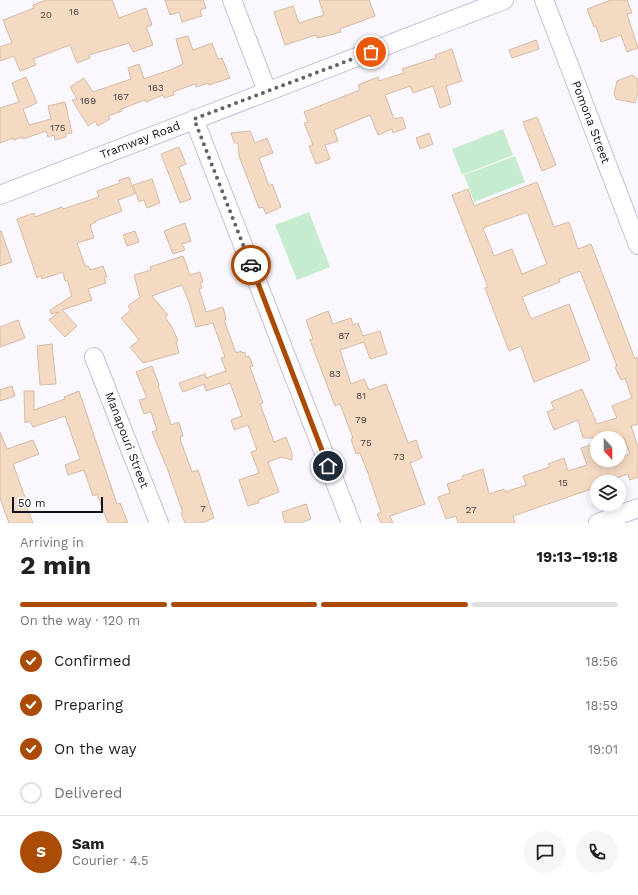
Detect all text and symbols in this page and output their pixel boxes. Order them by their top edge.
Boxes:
house number: 16 [69,6,79,17]
house number: 20 [40,9,52,20]
pin [354,35,388,69]
icon: bag [360,41,382,63]
street label: Pomona Street [569,79,613,165]
house number: 163 [148,82,164,93]
house number: 167 [113,91,129,102]
house number: 169 [80,95,96,106]
street label: Tramway Road [98,118,182,162]
house number: 175 [50,122,66,133]
courier [231,245,271,285]
icon: car [240,254,262,276]
house number: 87 [338,330,350,341]
house number: 83 [329,368,341,379]
street label: Manapouri Street [102,390,152,490]
house number: 81 [356,390,366,401]
house number: 79 [355,414,367,425]
north arrow [590,431,626,467]
map controls [590,431,626,511]
house number: 75 [360,437,372,448]
pin [311,449,345,483]
house number: 73 [393,451,405,462]
icon: home [317,455,339,477]
button: layers [590,475,626,511]
house number: 15 [558,477,568,488]
scale bar [12,495,103,514]
text: 50 m [18,497,45,510]
house number: 7 [200,503,206,514]
house number: 27 [465,504,477,515]
text: Arriving in [20,535,84,550]
text: 19:13–19:18 [537,548,618,566]
text: 2 min [20,550,91,580]
text: On the way · 120 m [20,613,140,628]
icon: check [20,650,42,672]
text: Confirmed [54,652,131,670]
text: 18:56 [586,654,618,669]
icon: check [20,694,42,716]
text: Preparing [54,696,123,714]
text: 18:59 [585,698,618,713]
icon: check [20,738,42,760]
text: On the way [54,740,136,758]
text: 19:01 [588,742,618,757]
text: Delivered [54,784,122,802]
button: chat [524,831,566,873]
button: phone [576,831,618,873]
text: Sam [72,835,104,853]
text: S [36,843,46,861]
text: Courier · 4.5 [72,853,149,868]

